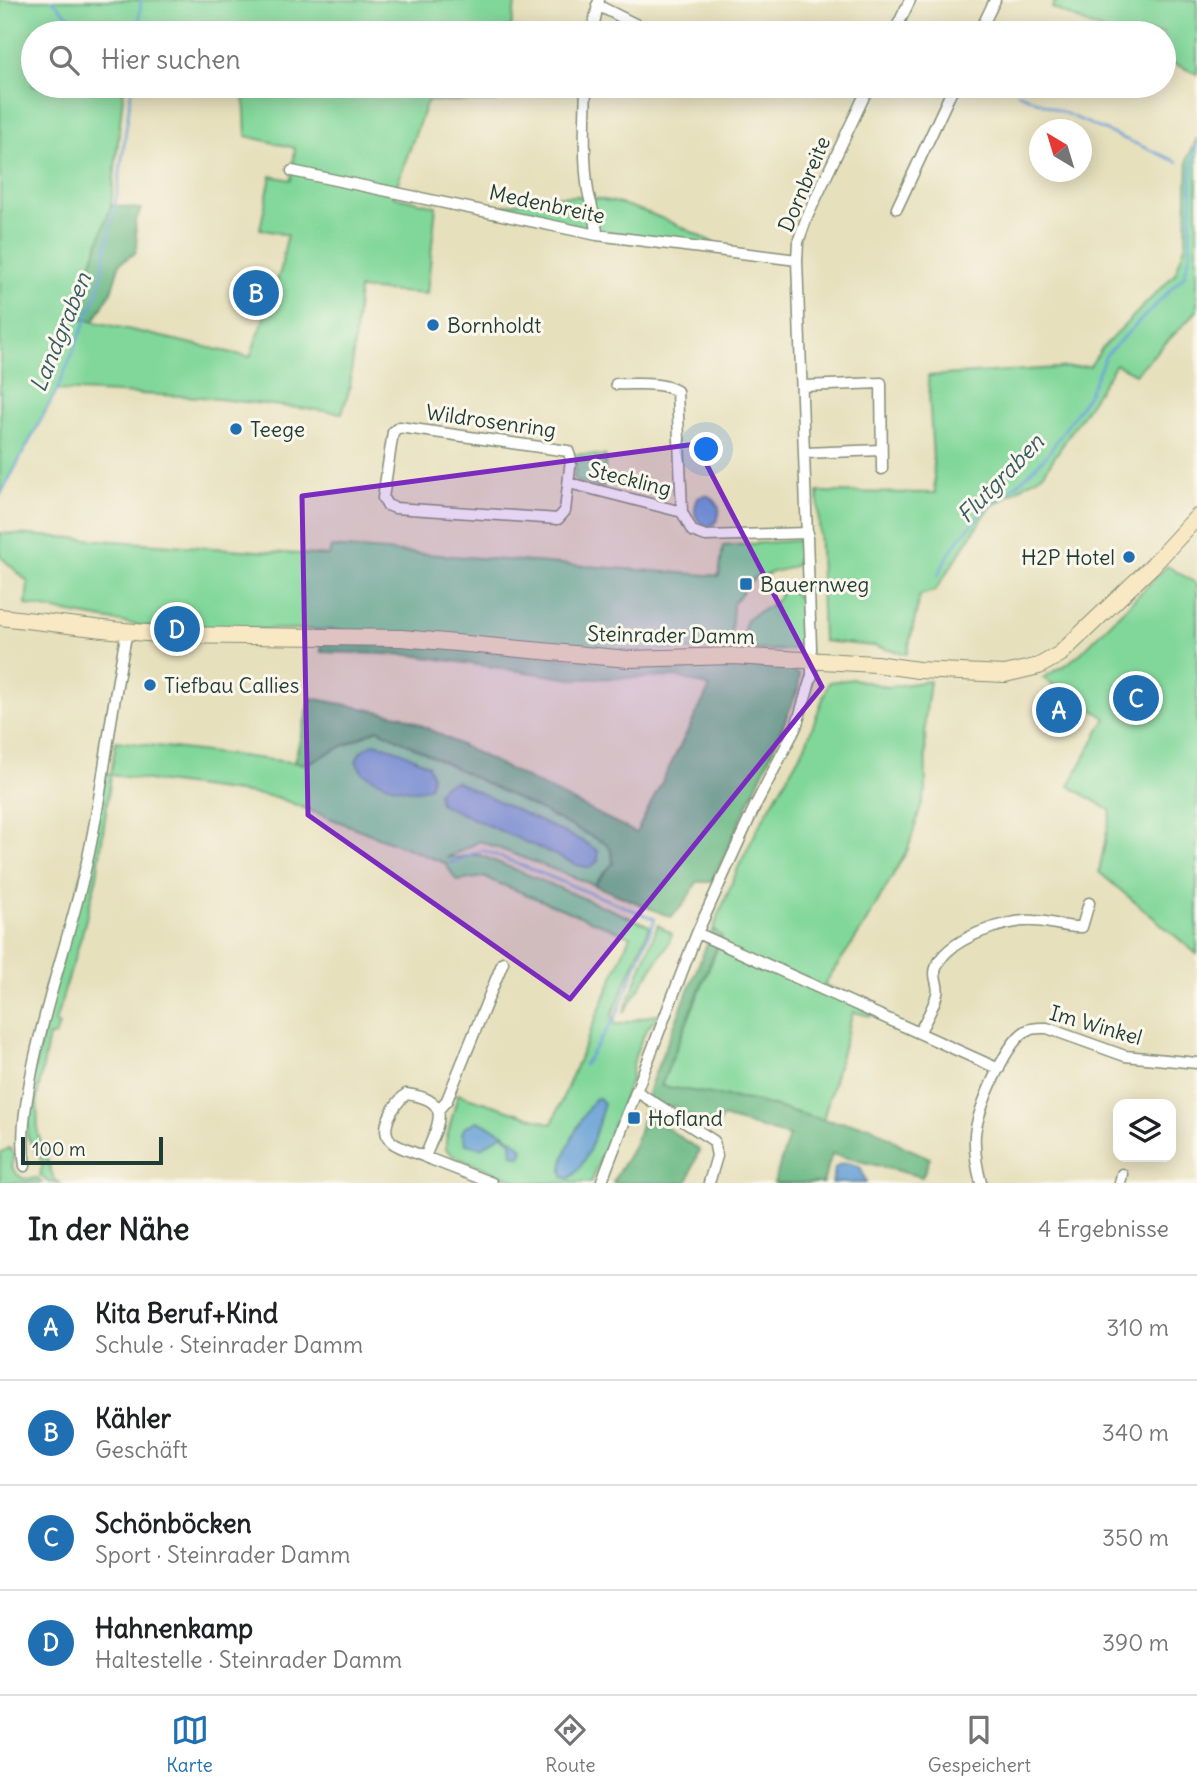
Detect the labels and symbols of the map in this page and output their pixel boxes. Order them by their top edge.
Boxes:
north arrow [1029,119,1092,182]
street label: Dornbreite [772,132,836,236]
street label: Medenbreite [487,179,607,229]
pin: B [233,267,279,319]
water label: Landgraben [23,268,97,396]
place label: Bornholdt [447,312,541,339]
marker: Bornholdt [425,317,441,333]
street label: Wildrosenring [424,399,558,443]
place label: Teege [250,416,305,443]
marker: Teege [228,421,244,437]
water label: Flutgraben [950,427,1050,529]
your location [689,432,723,466]
street label: Steckling [586,456,674,502]
place label: H2P Hotel [1021,544,1115,571]
marker: H2P Hotel [1121,549,1137,565]
place label: Bauernweg [760,571,869,598]
marker: Bauernweg [738,576,754,592]
pin: D [154,603,200,655]
street label: Steinrader Damm [587,620,755,650]
place label: Tiefbau Callies [164,672,299,699]
pin: C [1113,672,1159,724]
marker: Tiefbau Callies [142,677,158,693]
pin: A [1036,684,1082,736]
street label: Im Winkel [1047,999,1145,1051]
place label: Hofland [648,1105,723,1132]
marker: Hofland [626,1110,642,1126]
scale bar [21,1134,163,1166]

